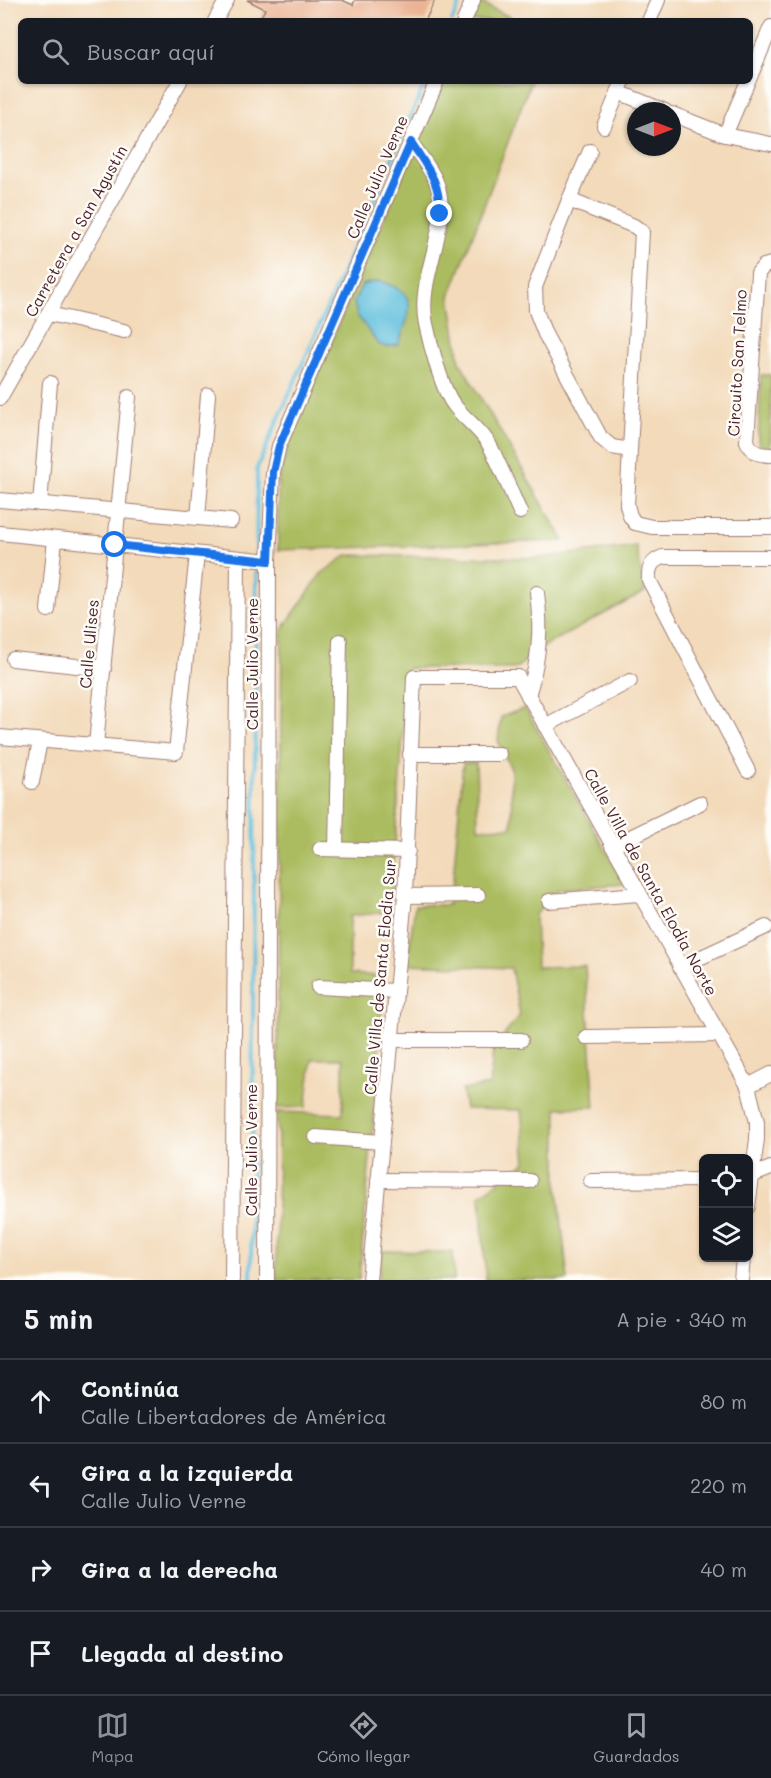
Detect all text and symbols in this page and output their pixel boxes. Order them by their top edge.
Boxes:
search box [18,18,753,84]
icon: search [39,35,72,68]
text: Buscar aquí [87,37,215,66]
north arrow [627,102,681,156]
street label: Calle Julio Verne [341,112,412,242]
street label: Carretera a San Agustín [20,141,132,320]
route end [426,200,452,226]
street label: Circuito San Telmo [722,289,751,437]
route start [101,531,127,557]
street label: Calle Ulises [74,598,103,689]
street label: Calle Julio Verne [241,598,262,730]
street label: Calle Villa de Santa Elodia Norte [580,764,723,999]
street label: Calle Villa de Santa Elodia Sur [359,858,400,1096]
street label: Calle Julio Verne [240,1084,261,1216]
map controls [699,1154,753,1262]
button: locate [699,1154,753,1208]
button: layers [699,1208,753,1262]
text: 5 min [24,1302,93,1336]
text: A pie · 340 m [616,1306,747,1332]
text: Continúa [81,1374,179,1403]
icon: ahead [24,1385,57,1418]
text: 80 m [700,1388,747,1414]
text: Calle Libertadores de América [81,1403,387,1429]
text: Gira a la izquierda [81,1458,293,1487]
icon: left [24,1469,57,1502]
text: 220 m [690,1472,747,1498]
text: Calle Julio Verne [81,1487,247,1513]
icon: right [24,1553,57,1586]
text: Gira a la derecha [81,1555,278,1584]
text: 40 m [701,1556,747,1582]
icon: arrive [24,1637,57,1670]
text: Llegada al destino [81,1639,283,1668]
tab: Mapa [91,1709,134,1766]
tab: Cómo llegar [317,1709,410,1766]
tab: Guardados [593,1709,680,1766]

